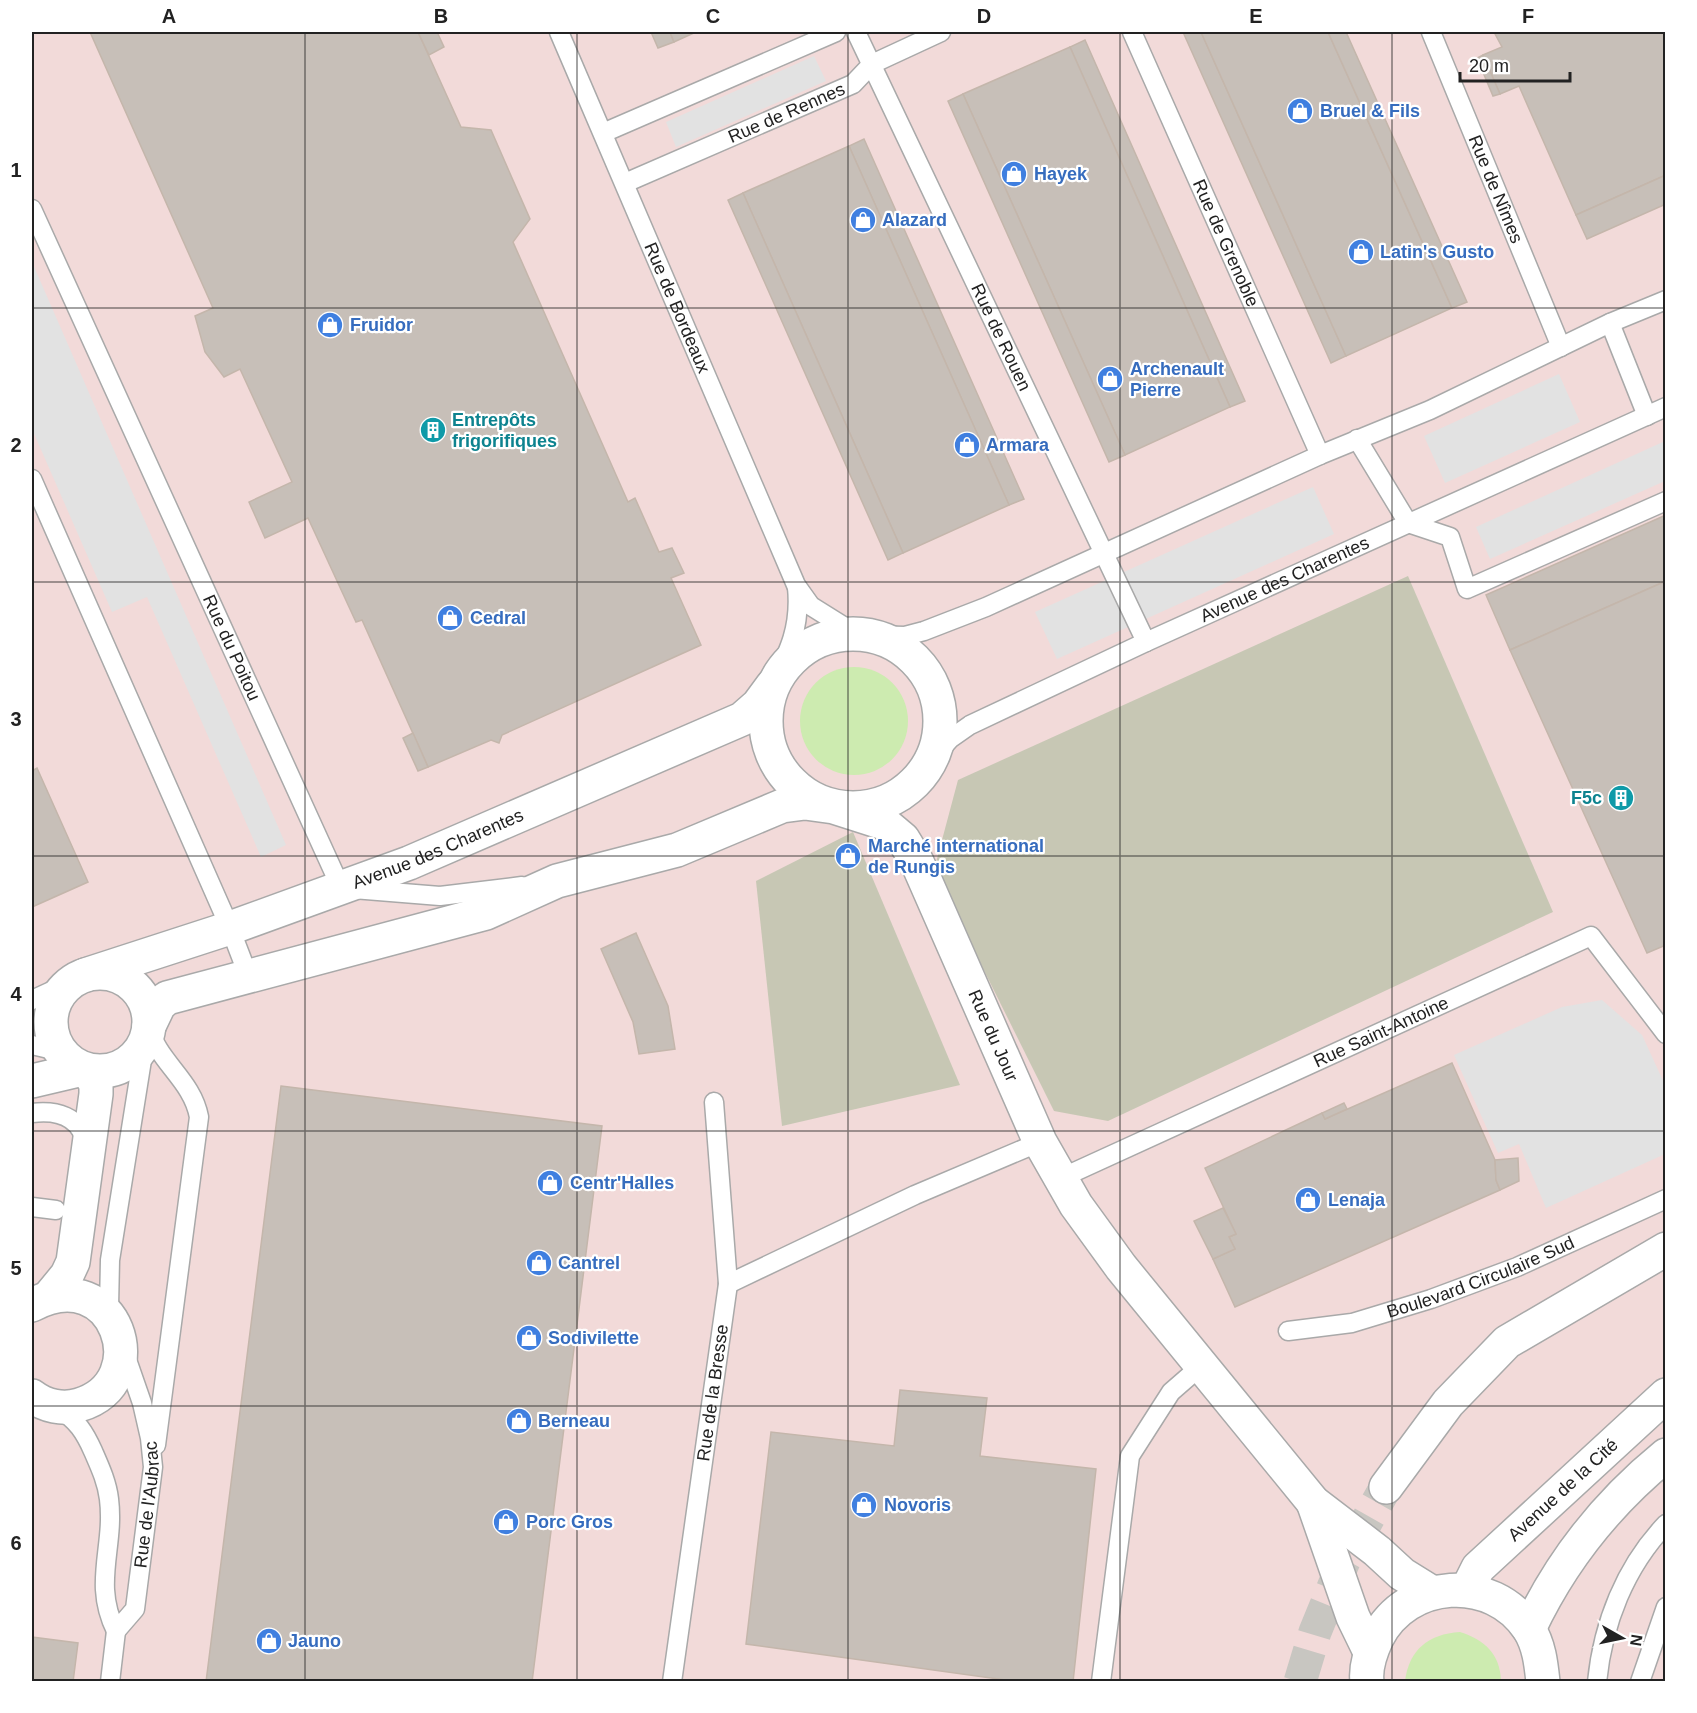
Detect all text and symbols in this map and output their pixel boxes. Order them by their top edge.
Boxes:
text: A [162,5,176,27]
text: B [434,5,448,27]
text: C [706,5,720,27]
text: D [977,5,991,27]
text: E [1249,5,1263,27]
text: F [1522,5,1534,27]
scale bar [1460,45,1570,83]
text: 20 m [1469,56,1509,76]
street label: Rue de Rennes [725,79,848,147]
shop icon: Bruel & Fils [1285,96,1315,126]
place label: Bruel & Fils [1320,101,1420,121]
street label: Rue de Nîmes [1465,132,1527,246]
text: 1 [10,159,22,181]
shop icon: Hayek [999,159,1029,189]
place label: Hayek [1034,164,1088,184]
street label: Rue de Grenoble [1189,176,1263,310]
shop icon: Alazard [848,205,878,235]
place label: Alazard [882,210,947,230]
shop icon: Latin's Gusto [1346,237,1376,267]
street label: Rue de Bordeaux [640,239,714,376]
place label: Latin's Gusto [1380,242,1494,262]
street label: Rue de Rouen [967,281,1035,394]
shop icon: Fruidor [315,310,345,340]
place label: Fruidor [350,315,413,335]
place label: Archenault Pierre [1130,359,1224,400]
shop icon: Archenault Pierre [1095,364,1125,394]
place label: Entrepôts frigorifiques [452,410,557,451]
building icon: Entrepôts frigorifiques [418,415,448,445]
shop icon: Armara [952,430,982,460]
text: 2 [10,434,22,456]
place label: Armara [986,435,1050,455]
street label: Avenue des Charentes [1197,533,1372,626]
street label: Rue du Poitou [199,592,264,704]
shop icon: Cedral [435,603,465,633]
place label: Cedral [470,608,526,628]
text: 3 [10,708,22,730]
building icon: F5c [1606,783,1636,813]
place label: F5c [1571,788,1602,808]
street label: Avenue des Charentes [350,805,526,893]
place label: Marché international de Rungis [868,836,1044,877]
shop icon: Marché international de Rungis [833,841,863,871]
text: 4 [10,983,22,1005]
street label: Rue du Jour [964,987,1022,1085]
street label: Rue Saint-Antoine [1310,992,1452,1071]
shop icon: Centr'Halles [535,1168,565,1198]
place label: Centr'Halles [570,1173,674,1193]
shop icon: Lenaja [1293,1185,1323,1215]
place label: Lenaja [1328,1190,1386,1210]
street label: Boulevard Circulaire Sud [1384,1232,1577,1322]
shop icon: Cantrel [524,1248,554,1278]
place label: Cantrel [558,1253,620,1273]
text: 5 [10,1257,22,1279]
shop icon: Sodivilette [514,1323,544,1353]
street label: Rue de la Bresse [693,1323,732,1463]
place label: Sodivilette [548,1328,639,1348]
shop icon: Berneau [504,1406,534,1436]
place label: Berneau [538,1411,610,1431]
street label: Avenue de la Cité [1504,1434,1622,1545]
street label: Rue de l'Aubrac [130,1440,163,1569]
shop icon: Novoris [849,1490,879,1520]
place label: Novoris [884,1495,951,1515]
shop icon: Porc Gros [491,1507,521,1537]
place label: Porc Gros [526,1512,613,1532]
text: 6 [10,1532,22,1554]
north arrow [1592,1608,1652,1668]
shop icon: Jauno [254,1626,284,1656]
place label: Jauno [288,1631,341,1651]
text: N [1627,1633,1646,1647]

